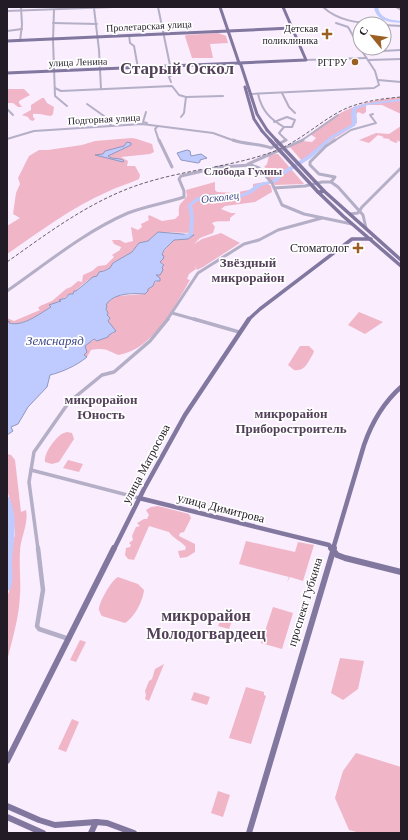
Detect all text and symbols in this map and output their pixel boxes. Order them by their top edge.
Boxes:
north arrow [352,16,392,56]
street label: Пролетарская улица [106,18,193,34]
place label: Детская поликлиника [262,23,319,46]
text: С [356,25,370,38]
marker: Детская поликлиника [321,28,333,40]
street label: улица Ленина [48,55,108,69]
place label: РГГРУ [317,57,348,68]
marker: РГГРУ [350,57,360,67]
district label: Старый Оскол [120,59,234,78]
street label: Подгорная улица [68,112,141,126]
district label: Слобода Гумны [204,165,283,177]
water label: Осколец [200,189,240,205]
place label: Стоматолог [290,241,349,255]
marker: Стоматолог [352,242,364,254]
district label: Звёздный микрорайон [212,255,285,285]
water label: Земснаряд [26,333,84,348]
district label: микрорайон Юность [65,392,138,422]
district label: микрорайон Приборостроитель [235,406,347,436]
street label: улица Матросова [119,421,173,506]
street label: улица Димитрова [176,490,267,526]
street label: проспект Губкина [285,555,325,648]
district label: микрорайон Молодогвардеец [146,607,266,643]

